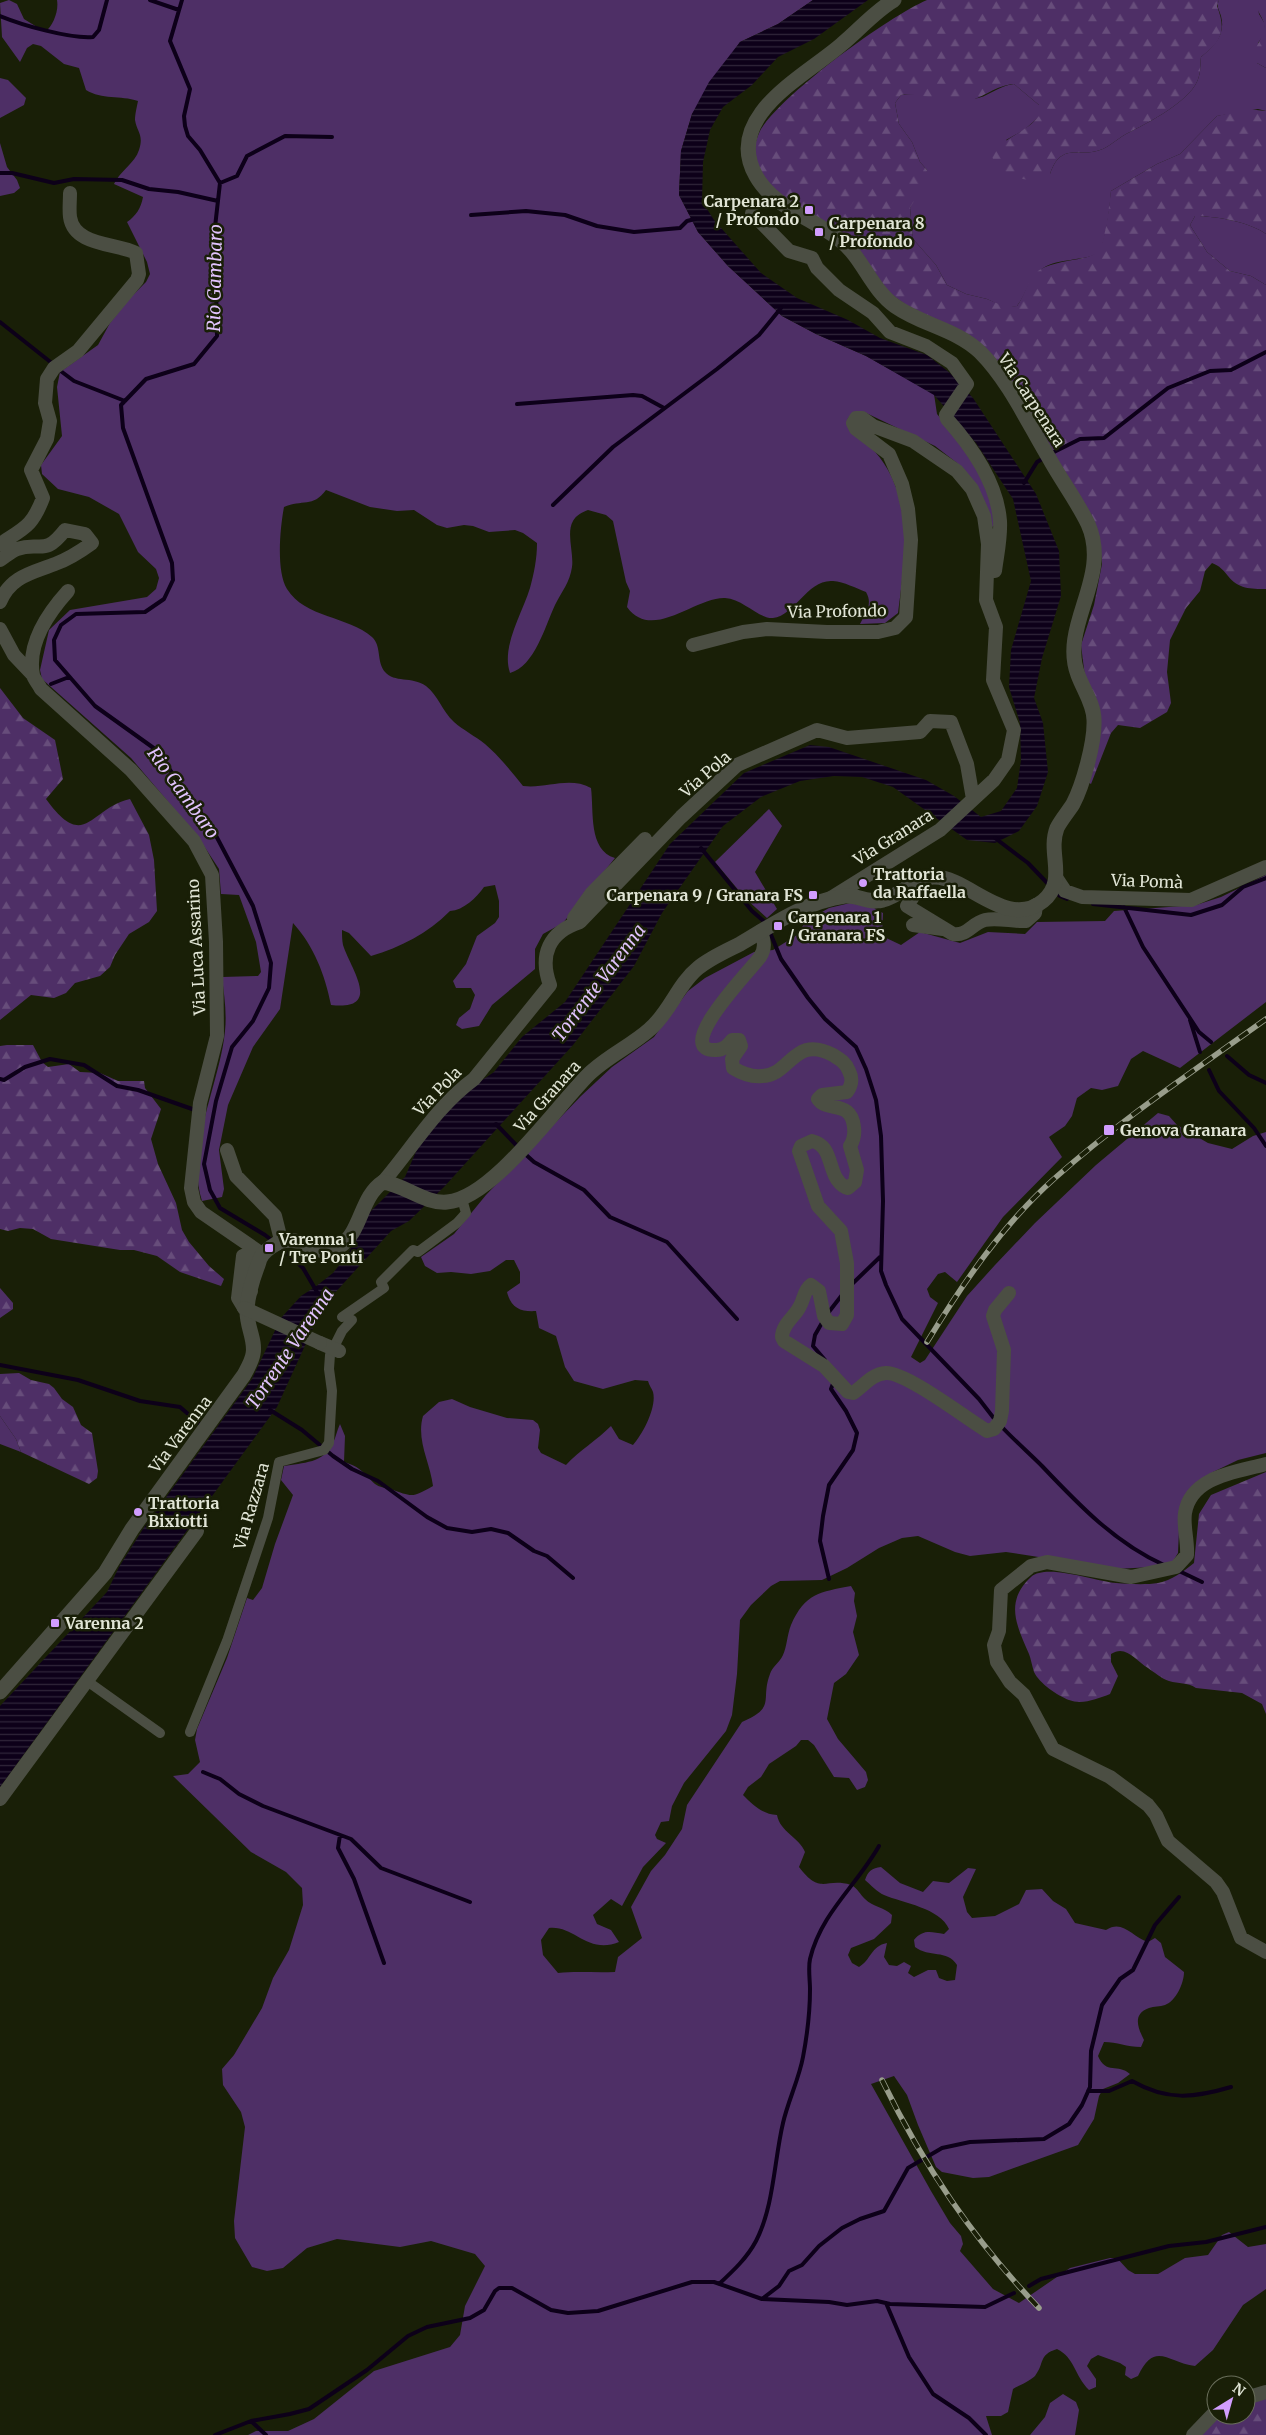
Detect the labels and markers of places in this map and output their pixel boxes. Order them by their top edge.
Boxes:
place label: Carpenara 2 / Profondo [704,191,799,229]
marker: Carpenara 2 / Profondo [803,204,815,216]
place label: Carpenara 8 / Profondo [829,213,925,251]
marker: Carpenara 8 / Profondo [813,226,825,238]
place label: Trattoria da Raffaella [873,864,966,902]
marker: Trattoria da Raffaella [857,877,869,889]
place label: Carpenara 9 / Granara FS [606,885,803,905]
marker: Carpenara 9 / Granara FS [807,889,819,901]
place label: Carpenara 1 / Granara FS [788,907,885,945]
marker: Carpenara 1 / Granara FS [772,920,784,932]
place label: Genova Granara [1120,1120,1247,1140]
marker: Genova Granara [1102,1123,1116,1137]
place label: Varenna 1 / Tre Ponti [278,1229,363,1267]
marker: Varenna 1 / Tre Ponti [263,1242,275,1254]
place label: Trattoria Bixiotti [148,1493,219,1531]
marker: Trattoria Bixiotti [132,1506,144,1518]
place label: Varenna 2 [64,1613,144,1633]
marker: Varenna 2 [49,1617,61,1629]

